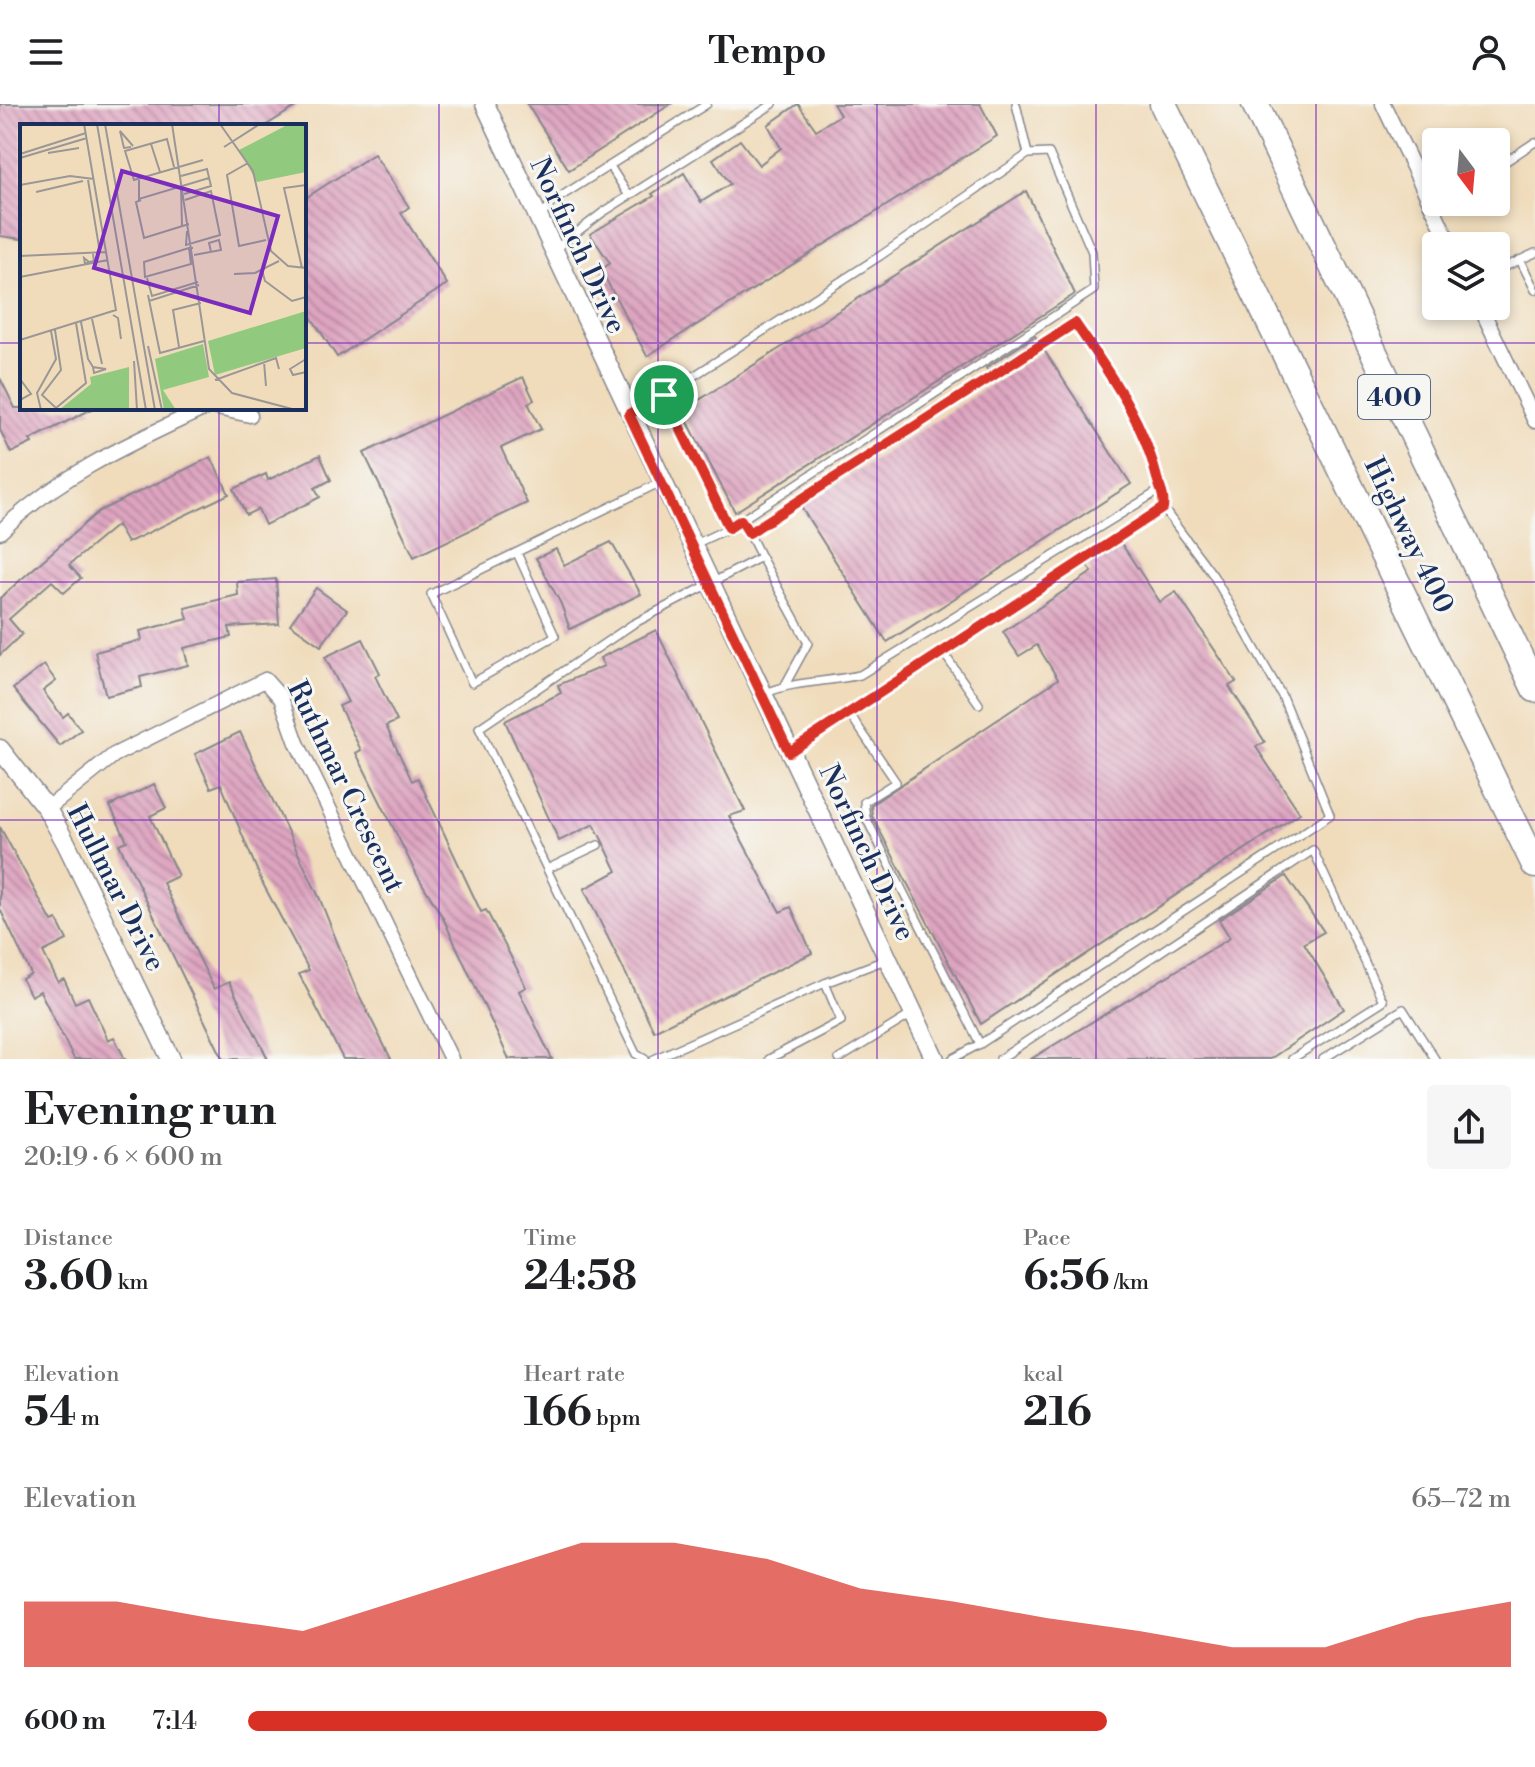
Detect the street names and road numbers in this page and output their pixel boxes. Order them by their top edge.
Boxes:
street label: Norfinch Drive [522,152,634,339]
road number: 400 [1358,375,1430,419]
street label: Highway 400 [1356,452,1461,619]
street label: Ruthmar Crescent [279,675,412,898]
street label: Norfinch Drive [811,759,923,946]
street label: Hullmar Drive [59,798,173,977]

